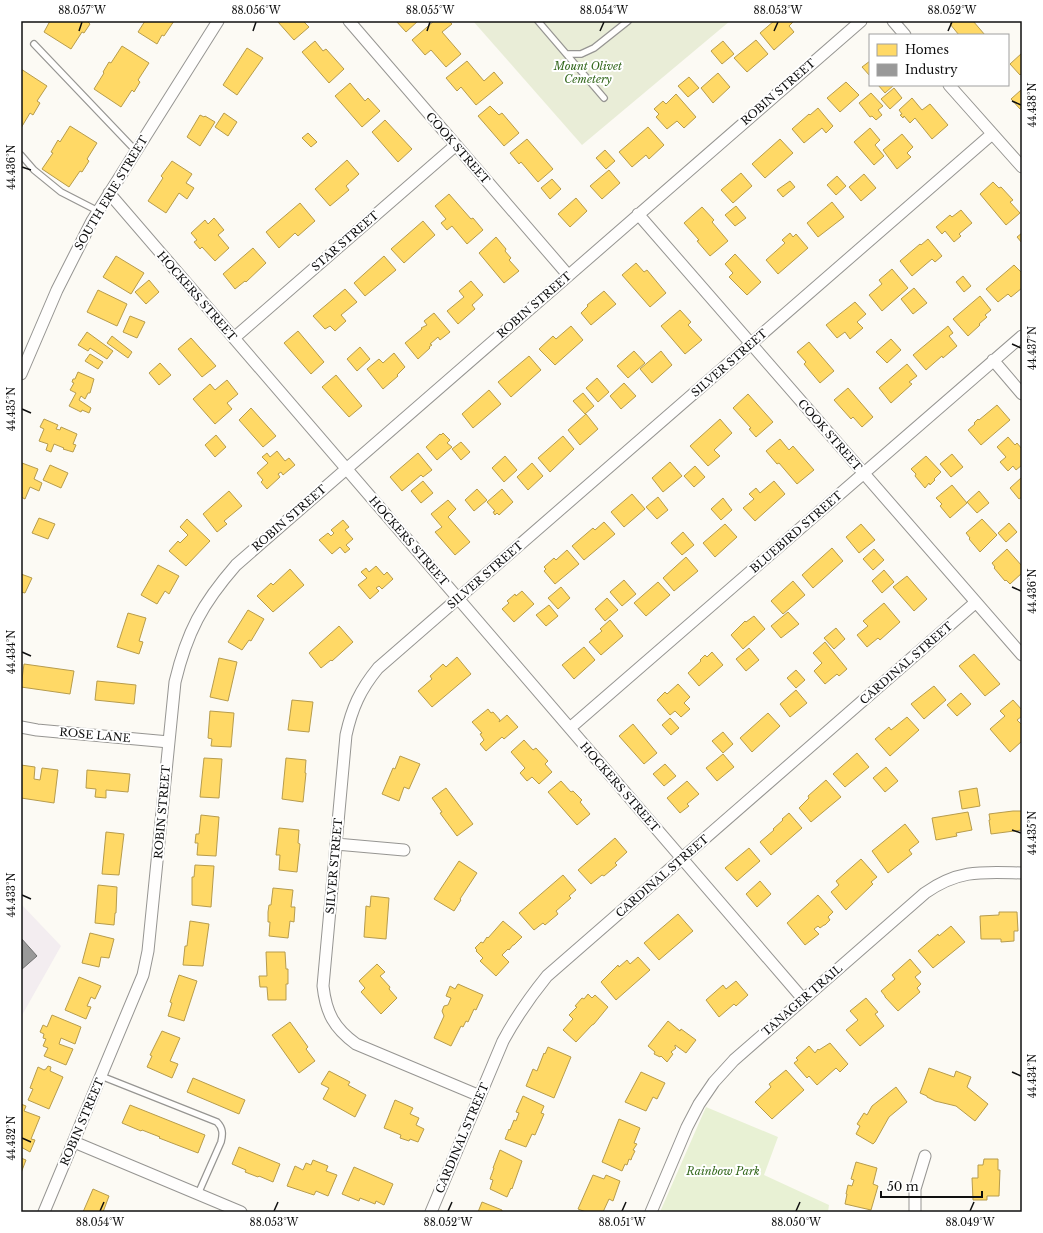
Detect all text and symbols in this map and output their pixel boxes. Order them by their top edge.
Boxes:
text: 88.057°W [58,4,106,17]
text: 88.056°W [231,4,281,17]
text: 88.055°W [406,4,454,17]
text: 88.054°W [580,4,628,17]
text: 88.053°W [754,4,803,17]
text: 88.052°W [928,4,977,17]
legend [869,34,1009,86]
text: Homes [905,42,949,57]
street label: ROBIN STREET [738,56,818,128]
park label: Mount Olivet Cemetery [553,59,622,86]
text: Industry [905,62,958,77]
text: 44.438°N [1026,83,1039,127]
street label: COOK STREET [423,109,493,187]
street label: SOUTH ERIE STREET [71,133,151,253]
text: 44.436°N [5,144,18,190]
street label: STAR STREET [309,208,382,274]
street label: HOCKERS STREET [154,248,240,344]
street label: ROBIN STREET [494,269,574,341]
street label: SILVER STREET [688,326,770,400]
text: 44.437°N [1026,326,1039,370]
text: 44.435°N [5,387,18,431]
street label: COOK STREET [795,396,865,474]
street label: ROBIN STREET [249,482,329,554]
street label: BLUEBIRD STREET [747,488,845,576]
street label: HOCKERS STREET [366,493,452,589]
street label: SILVER STREET [444,538,526,612]
text: 44.436°N [1026,568,1039,614]
street label: CARDINAL STREET [857,619,955,707]
text: 44.434°N [5,630,18,674]
street label: ROSE LANE [59,725,131,745]
street label: HOCKERS STREET [577,739,663,835]
street label: ROBIN STREET [151,764,173,859]
text: 44.435°N [1026,811,1039,855]
street label: SILVER STREET [323,817,345,914]
street label: CARDINAL STREET [613,832,711,920]
text: 44.433°N [5,873,18,918]
street label: TANAGER TRAIL [759,961,845,1039]
text: 44.434°N [1026,1054,1039,1098]
street label: ROBIN STREET [57,1076,107,1168]
street label: CARDINAL STREET [432,1081,492,1195]
text: 44.432°N [5,1116,18,1161]
park label: Rainbow Park [685,1164,760,1178]
scale bar [881,1173,982,1199]
text: 50 m [887,1179,919,1194]
text: 88.054°W [76,1216,124,1229]
text: 88.053°W [250,1216,299,1229]
text: 88.052°W [424,1216,473,1229]
text: 88.051°W [598,1216,646,1229]
text: 88.050°W [771,1216,821,1229]
text: 88.049°W [945,1216,995,1229]

